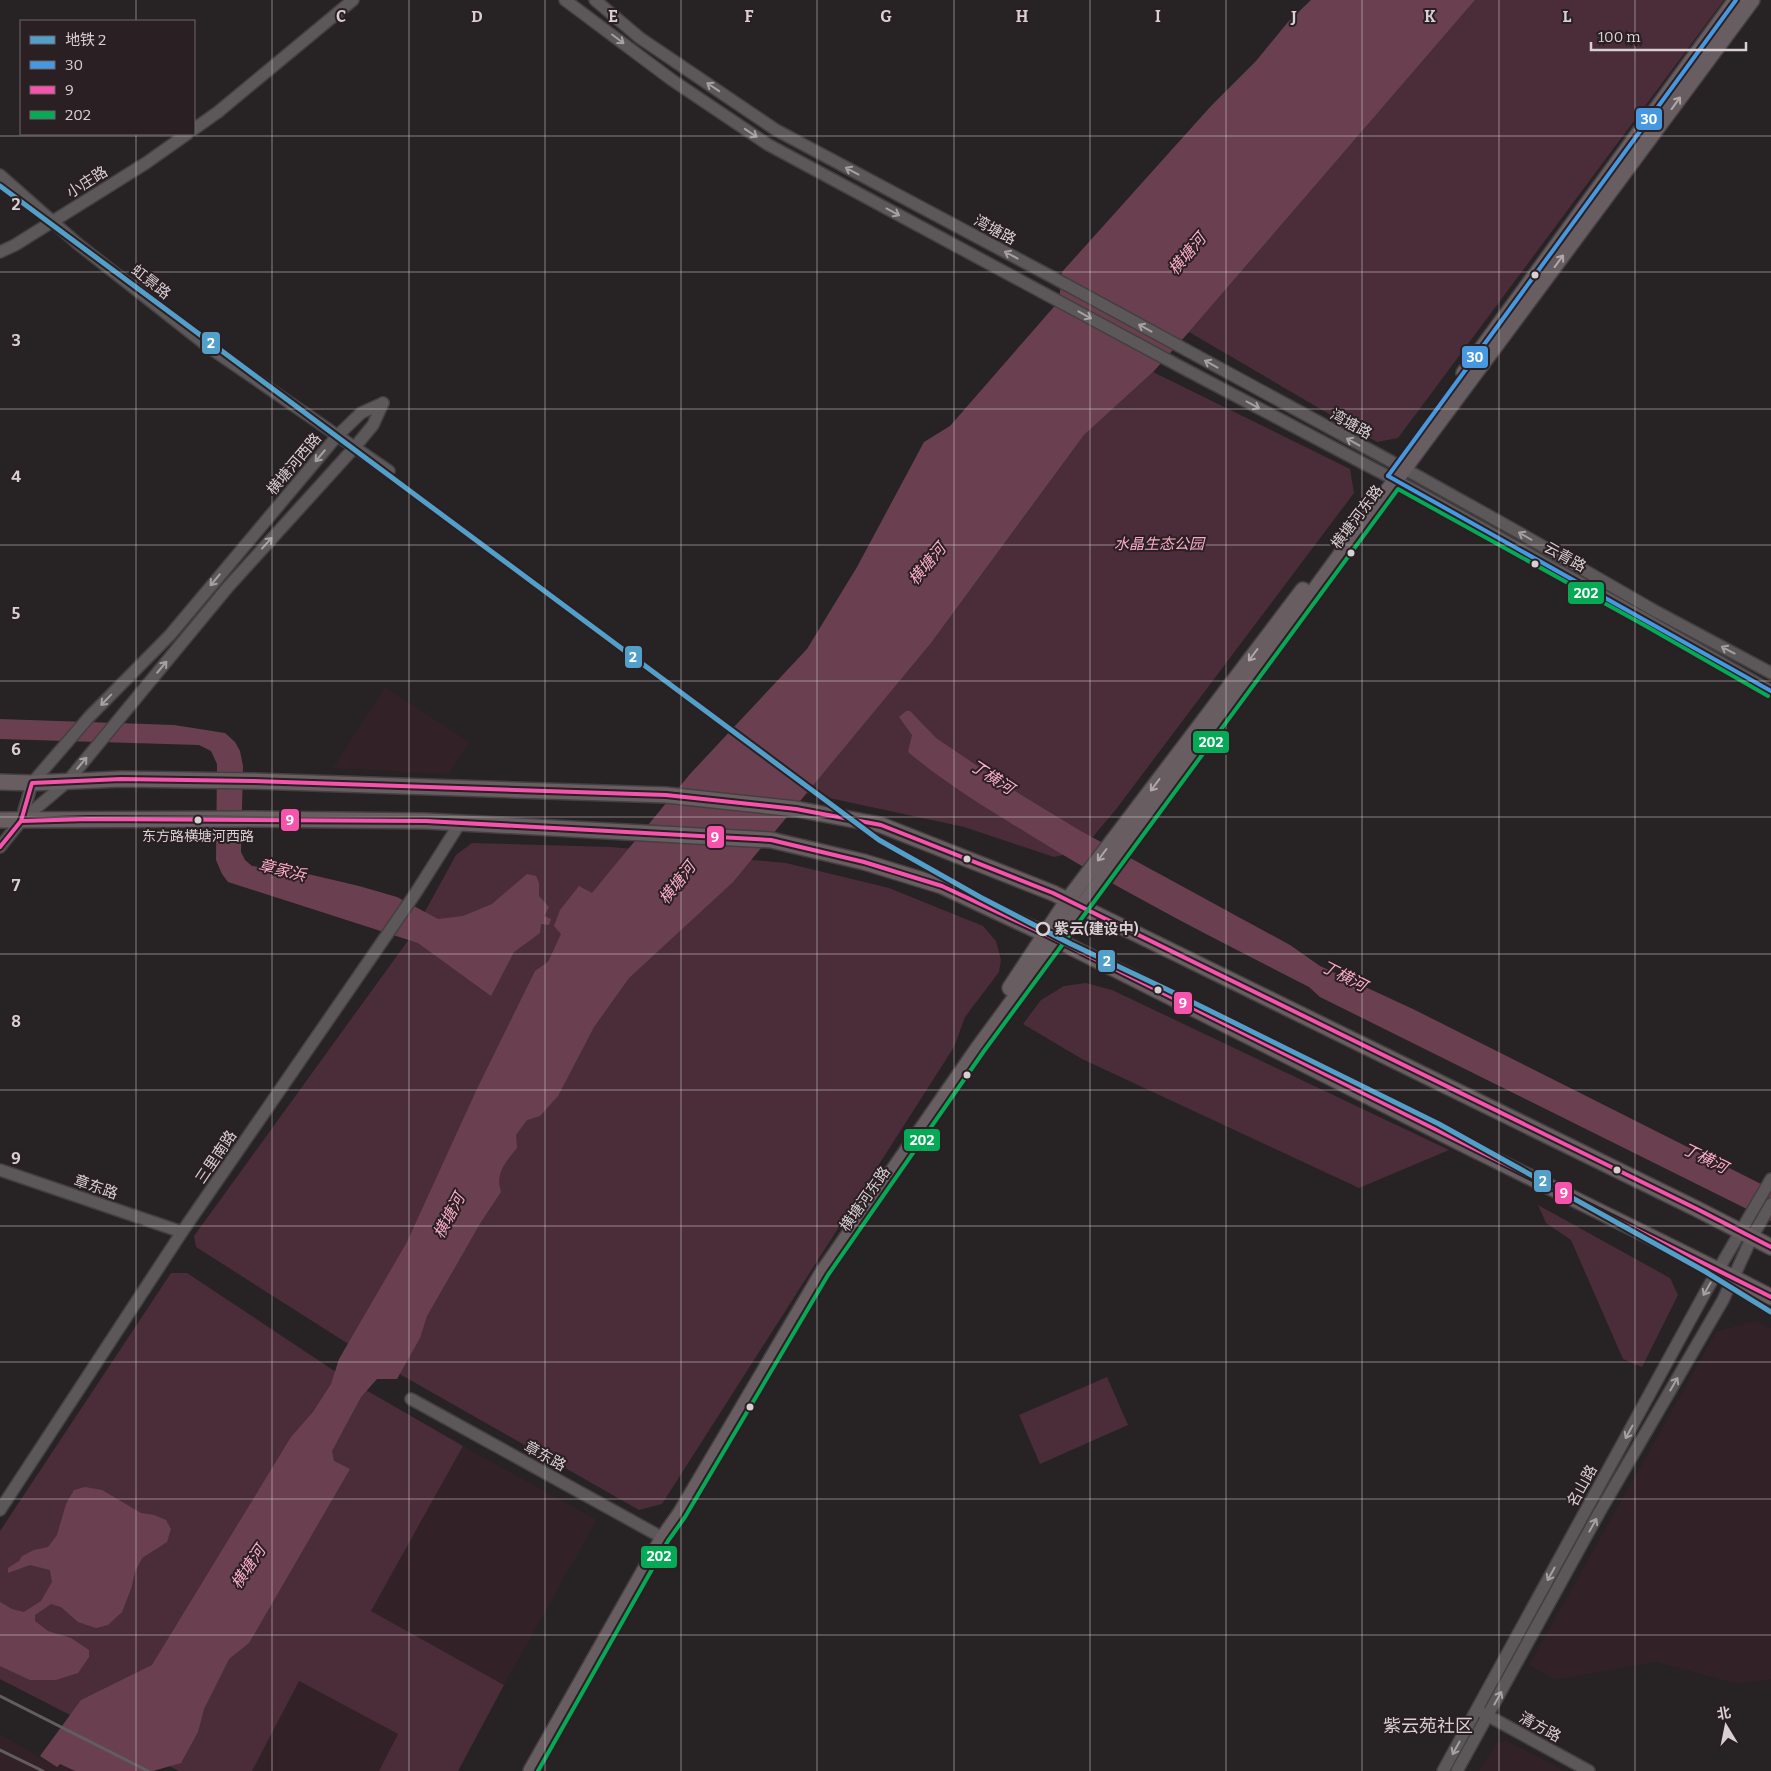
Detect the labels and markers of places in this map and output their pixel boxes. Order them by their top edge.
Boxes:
unlabelled marker [1530,270,1540,280]
unlabelled marker [1346,548,1356,558]
unlabelled marker [1530,559,1540,569]
marker: 东方路横塘河西路 [193,815,203,825]
place label: 东方路横塘河西路 [142,828,254,845]
unlabelled marker [962,854,972,864]
place label: 紫云(建设中) [1054,920,1139,938]
marker: 紫云(建设中) [1036,922,1050,936]
unlabelled marker [1153,985,1163,995]
unlabelled marker [962,1070,972,1080]
unlabelled marker [1612,1165,1622,1175]
unlabelled marker [745,1402,755,1412]

